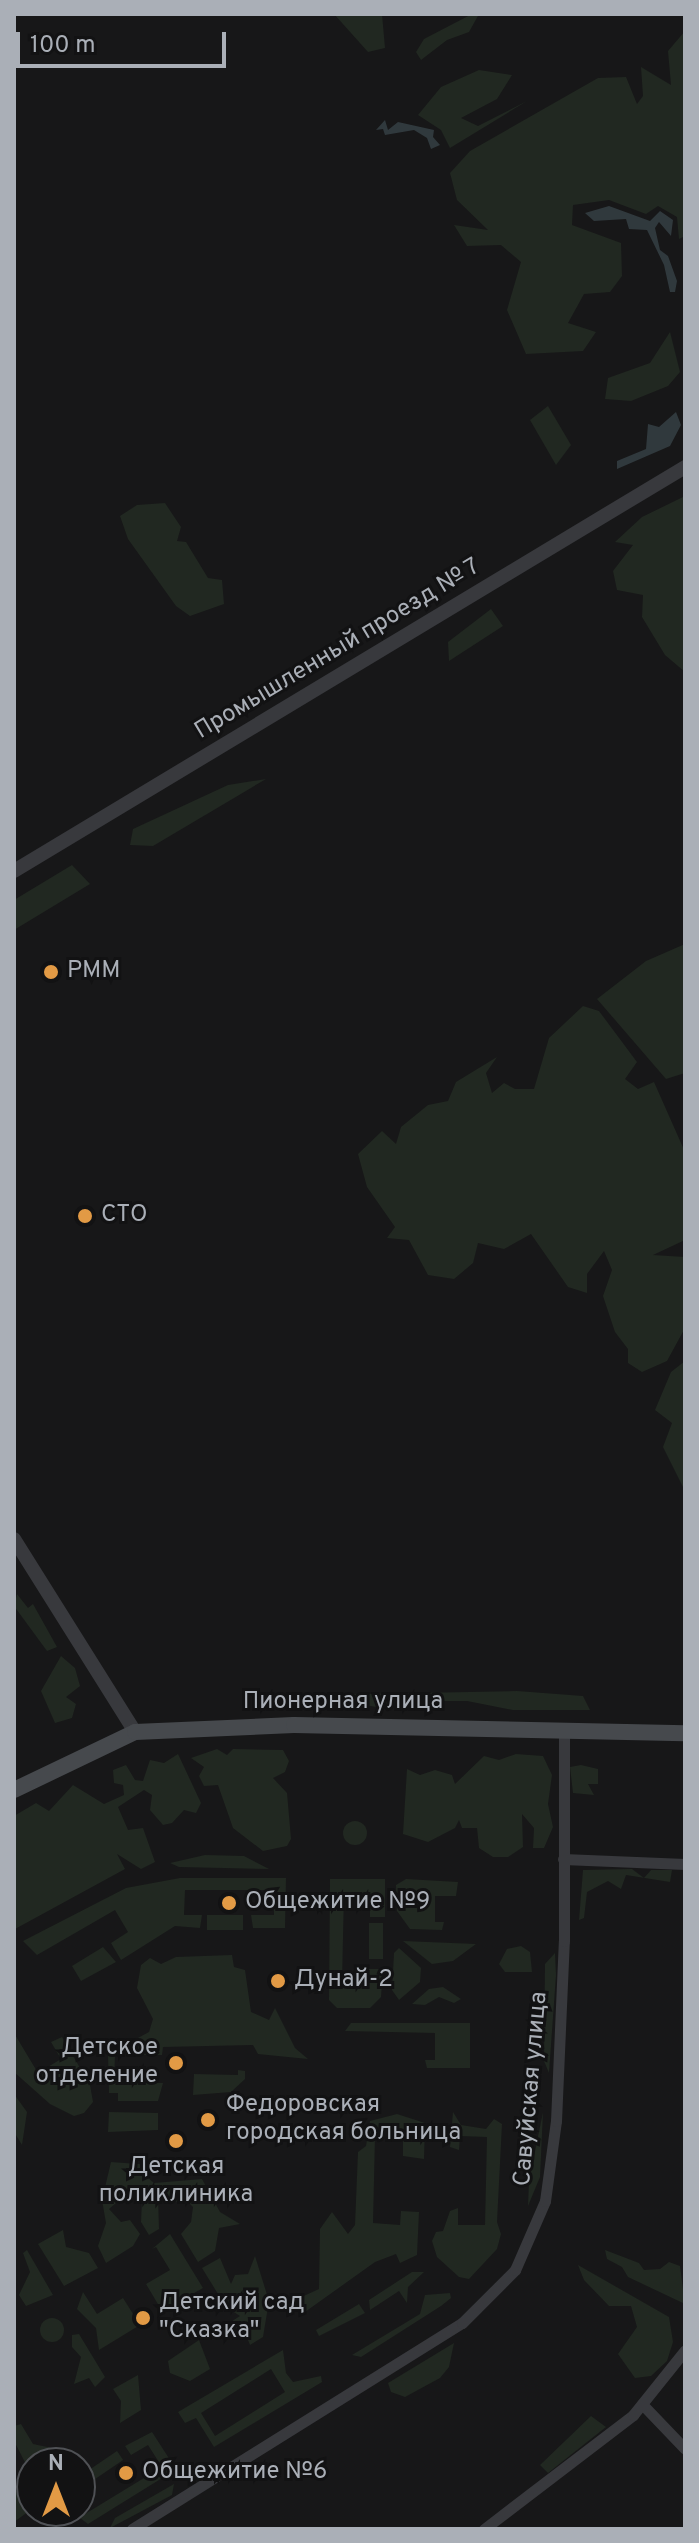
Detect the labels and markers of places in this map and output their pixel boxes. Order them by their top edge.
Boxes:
place label: РММ [67,958,121,986]
marker: РММ [42,963,60,981]
place label: СТО [101,1202,147,1230]
marker: СТО [76,1207,94,1225]
place label: Общежитие №9 [245,1889,430,1917]
marker: Общежитие №9 [220,1894,238,1912]
place label: Дунай-2 [294,1967,393,1995]
marker: Дунай-2 [269,1972,287,1990]
place label: Детское отделение [35,2035,158,2091]
marker: Детское отделение [165,2052,187,2074]
place label: Федоровская городская больница [226,2092,461,2148]
marker: Федоровская городская больница [197,2109,219,2131]
marker: Детская поликлиника [167,2132,185,2150]
place label: Детская поликлиника [99,2154,253,2210]
place label: Детский сад "Сказка" [159,2290,304,2346]
marker: Детский сад "Сказка" [134,2309,152,2327]
place label: Общежитие №6 [142,2459,327,2487]
marker: Общежитие №6 [117,2464,135,2482]

